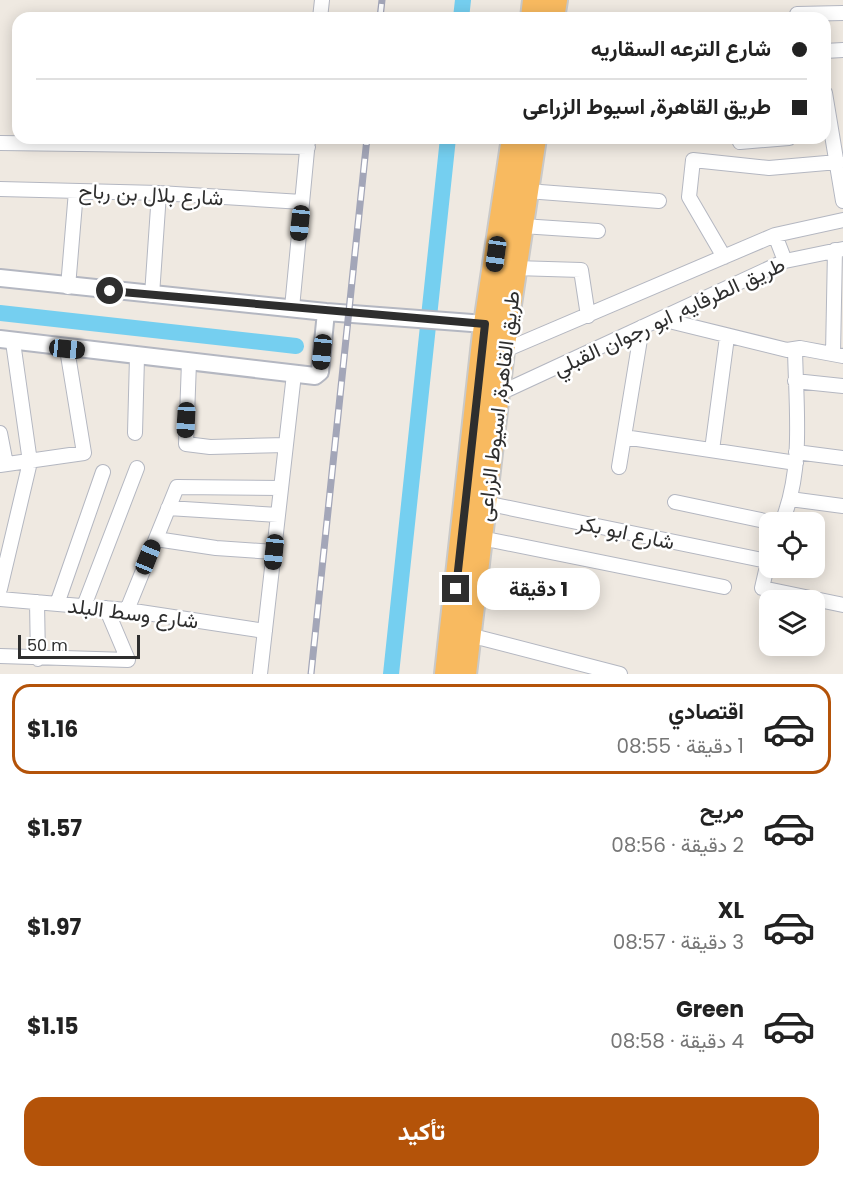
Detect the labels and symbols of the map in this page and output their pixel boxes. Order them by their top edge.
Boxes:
street label: شارع بلال بن رباح [78,176,224,212]
car [289,204,311,242]
car [485,235,507,273]
street label: طريق الطرفايه, ابو رجوان القبلي [548,249,791,385]
route start [96,277,123,304]
street label: طريق القاهرة, اسيوط الزراعى [469,289,527,523]
car [311,333,333,371]
car [48,338,86,360]
car [176,402,196,438]
street label: شارع ابو بكر [574,507,677,556]
car [263,533,285,571]
car [133,537,163,577]
callout: 1 دقيقة [477,568,600,610]
route end [442,575,469,602]
street label: شارع وسط البلد [66,591,200,635]
scale bar [18,632,140,660]

